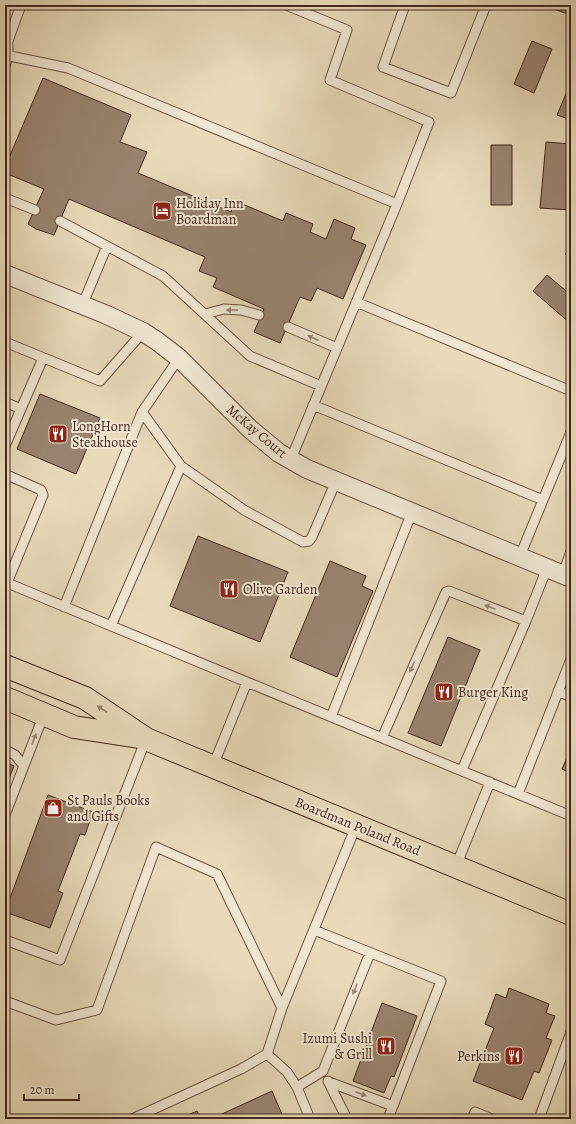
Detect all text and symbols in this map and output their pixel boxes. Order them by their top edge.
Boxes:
place label: Holiday Inn Boardman [176,194,244,229]
hotel icon: Holiday Inn Boardman [151,200,173,222]
one-way arrow [226,306,238,313]
one-way arrow [306,334,318,340]
street label: McKay Court [222,400,291,463]
place label: LongHorn Steakhouse [72,417,138,452]
restaurant icon: LongHorn Steakhouse [47,423,69,445]
restaurant icon: Olive Garden [218,578,240,600]
place label: Olive Garden [243,580,318,599]
one-way arrow [483,603,495,609]
one-way arrow [409,662,415,674]
restaurant icon: Burger King [433,681,455,703]
place label: Burger King [458,683,528,702]
one-way arrow [96,705,107,713]
one-way arrow [32,733,38,745]
place label: St Pauls Books and Gifts [67,791,150,826]
street label: Boardman Poland Road [292,793,424,861]
shop icon: St Pauls Books and Gifts [42,797,64,819]
one-way arrow [352,983,358,995]
place label: Izumi Sushi & Grill [303,1029,373,1064]
restaurant icon: Izumi Sushi & Grill [375,1035,397,1057]
restaurant icon: Perkins [503,1045,525,1067]
place label: Perkins [457,1047,500,1066]
scale bar [24,1076,79,1102]
text: 20 m [30,1082,54,1098]
one-way arrow [356,1092,368,1098]

